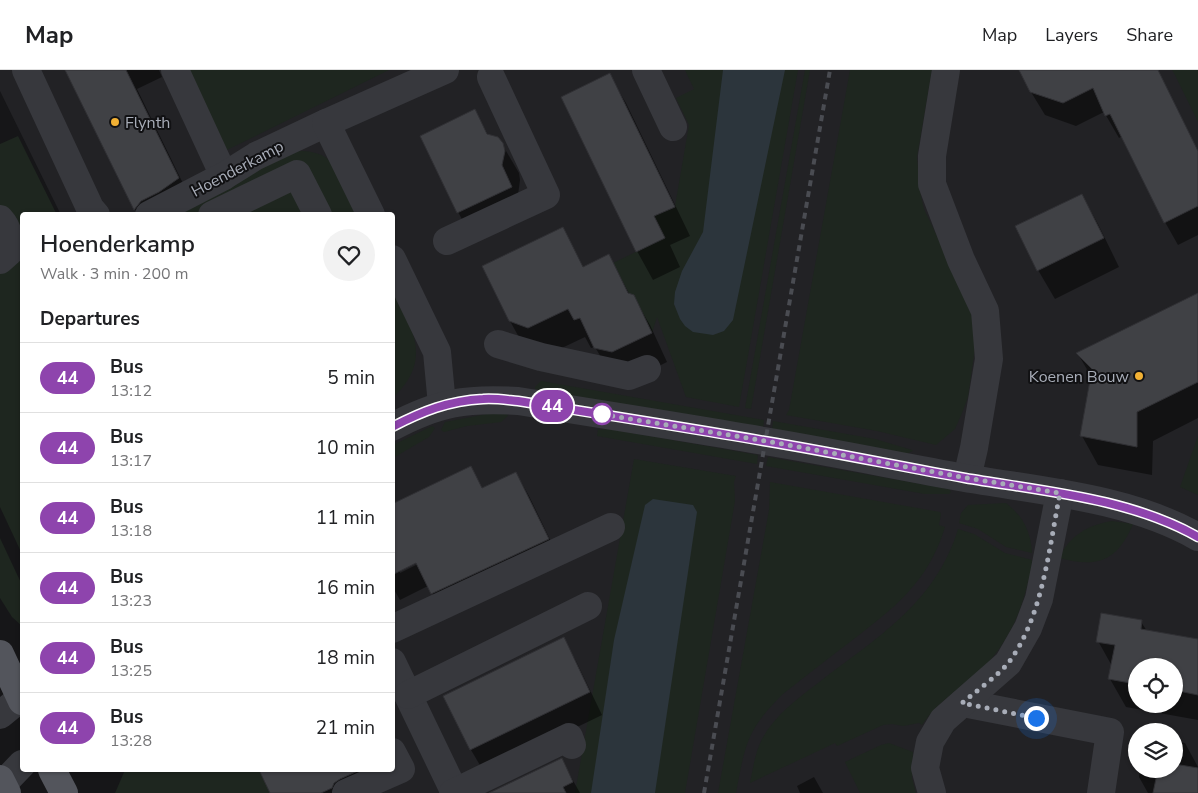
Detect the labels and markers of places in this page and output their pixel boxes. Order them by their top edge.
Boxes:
place label: Flynth [125,112,170,134]
marker: Flynth [109,116,121,128]
place label: Koenen Bouw [1029,366,1130,388]
marker: Koenen Bouw [1133,370,1145,382]
unlabelled marker [591,403,613,425]

